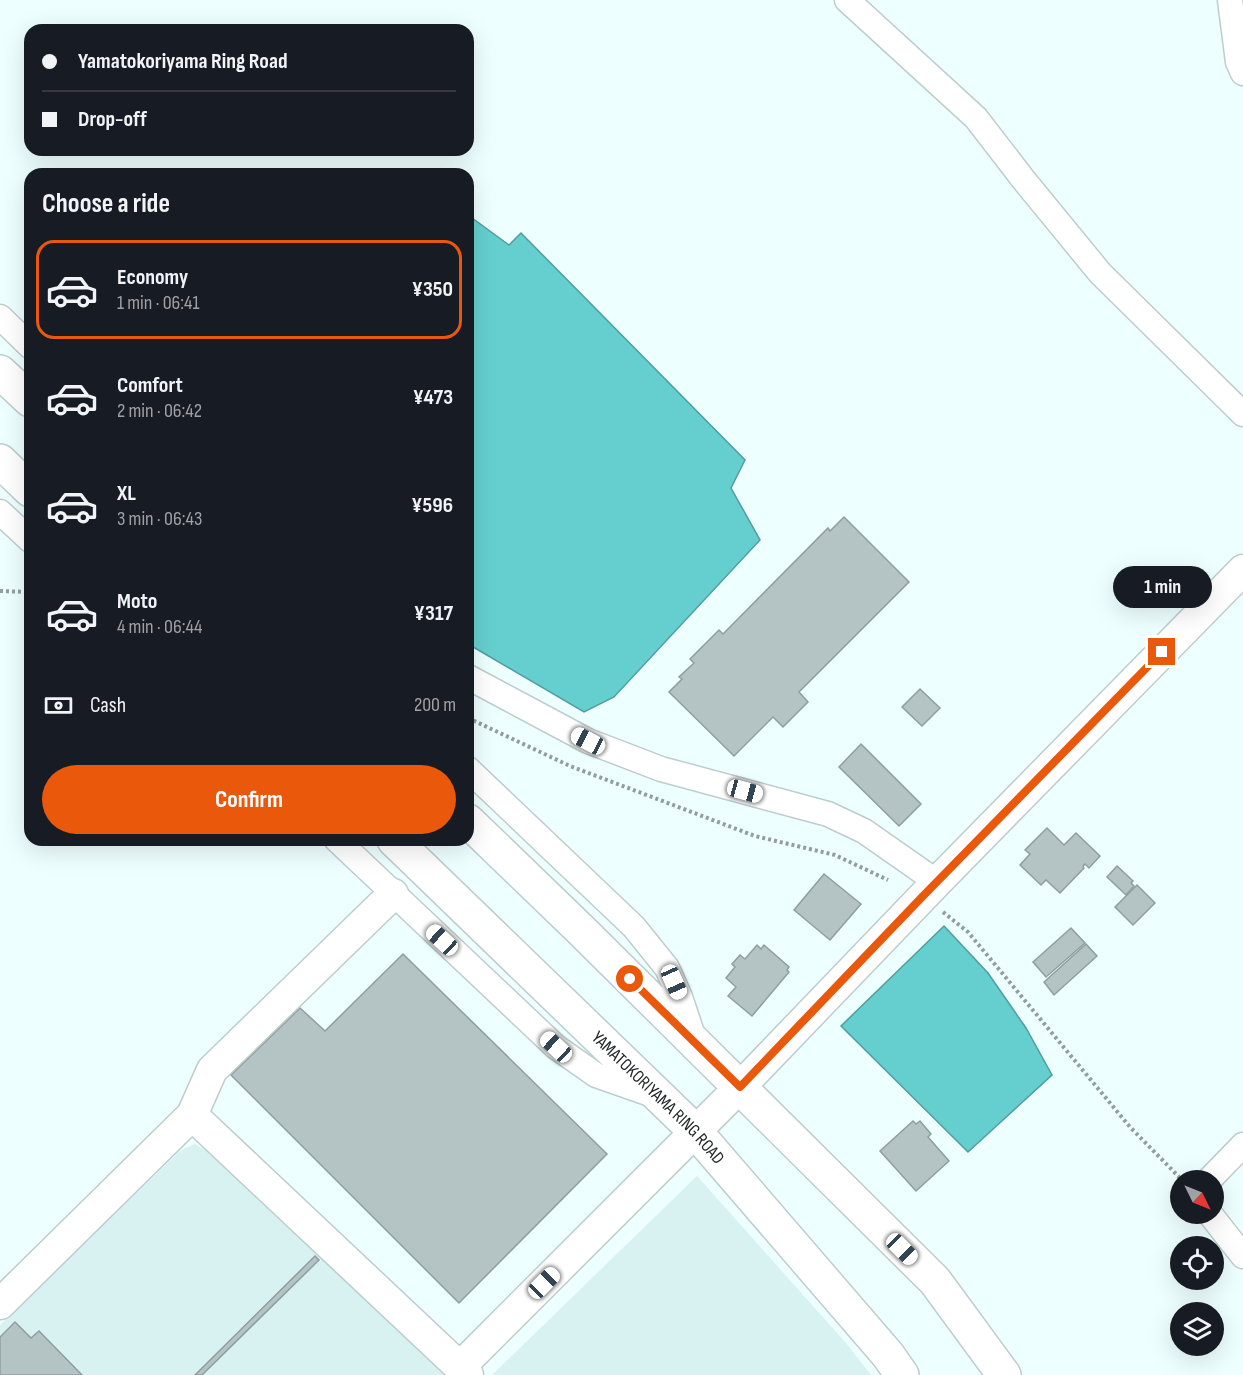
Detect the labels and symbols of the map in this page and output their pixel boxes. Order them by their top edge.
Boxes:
callout: 1 min [1112,565,1212,607]
route end [1148,638,1175,665]
car [568,725,608,757]
car [725,778,765,804]
car [423,921,461,959]
car [658,962,690,1002]
route start [616,965,643,992]
street label: YAMATOKORIYAMA RING ROAD [587,1027,729,1168]
car [537,1028,575,1066]
north arrow [1170,1170,1224,1224]
car [883,1230,921,1268]
car [525,1264,563,1302]

